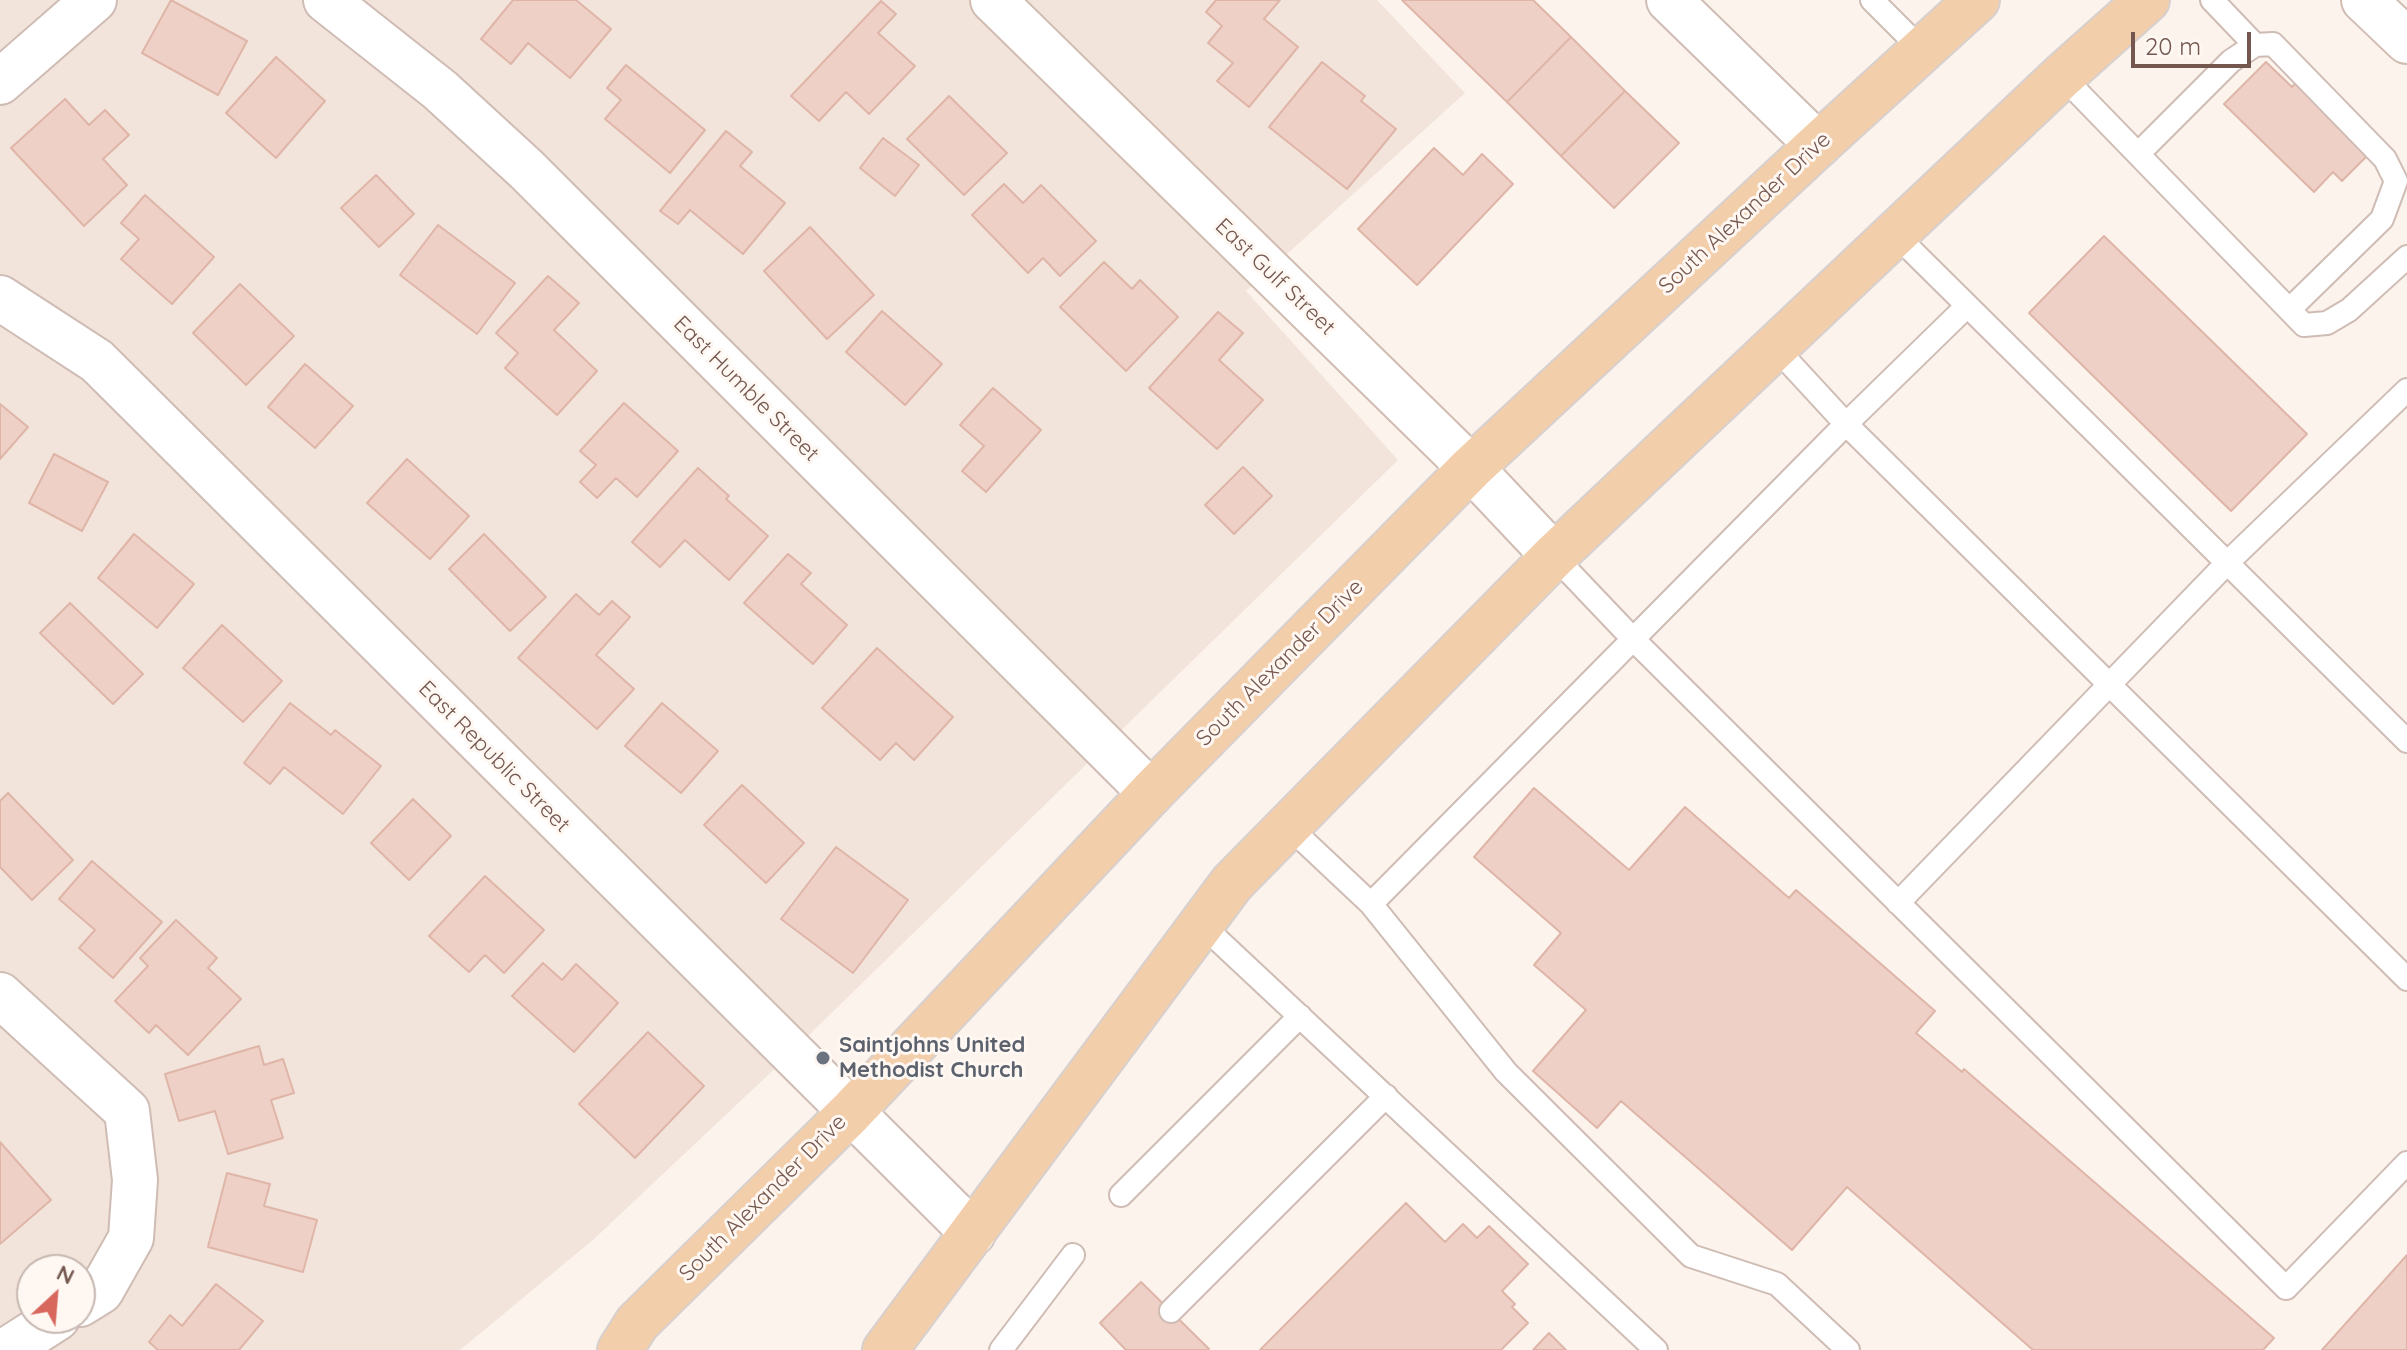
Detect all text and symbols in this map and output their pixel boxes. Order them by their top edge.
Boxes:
scale bar [2135,16,2255,66]
text: 20 m [2145,31,2201,61]
street label: South Alexander Drive [1654,126,1836,300]
street label: East Gulf Street [1210,213,1340,341]
street label: East Humble Street [668,311,824,467]
street label: South Alexander Drive [1191,574,1369,752]
street label: East Republic Street [413,676,575,838]
place label: Saintjohns United Methodist Church [839,1032,1025,1084]
marker: Saintjohns United Methodist Church [814,1049,832,1067]
street label: South Alexander Drive [674,1109,852,1287]
north arrow [16,1254,96,1334]
text: N [52,1258,79,1290]

